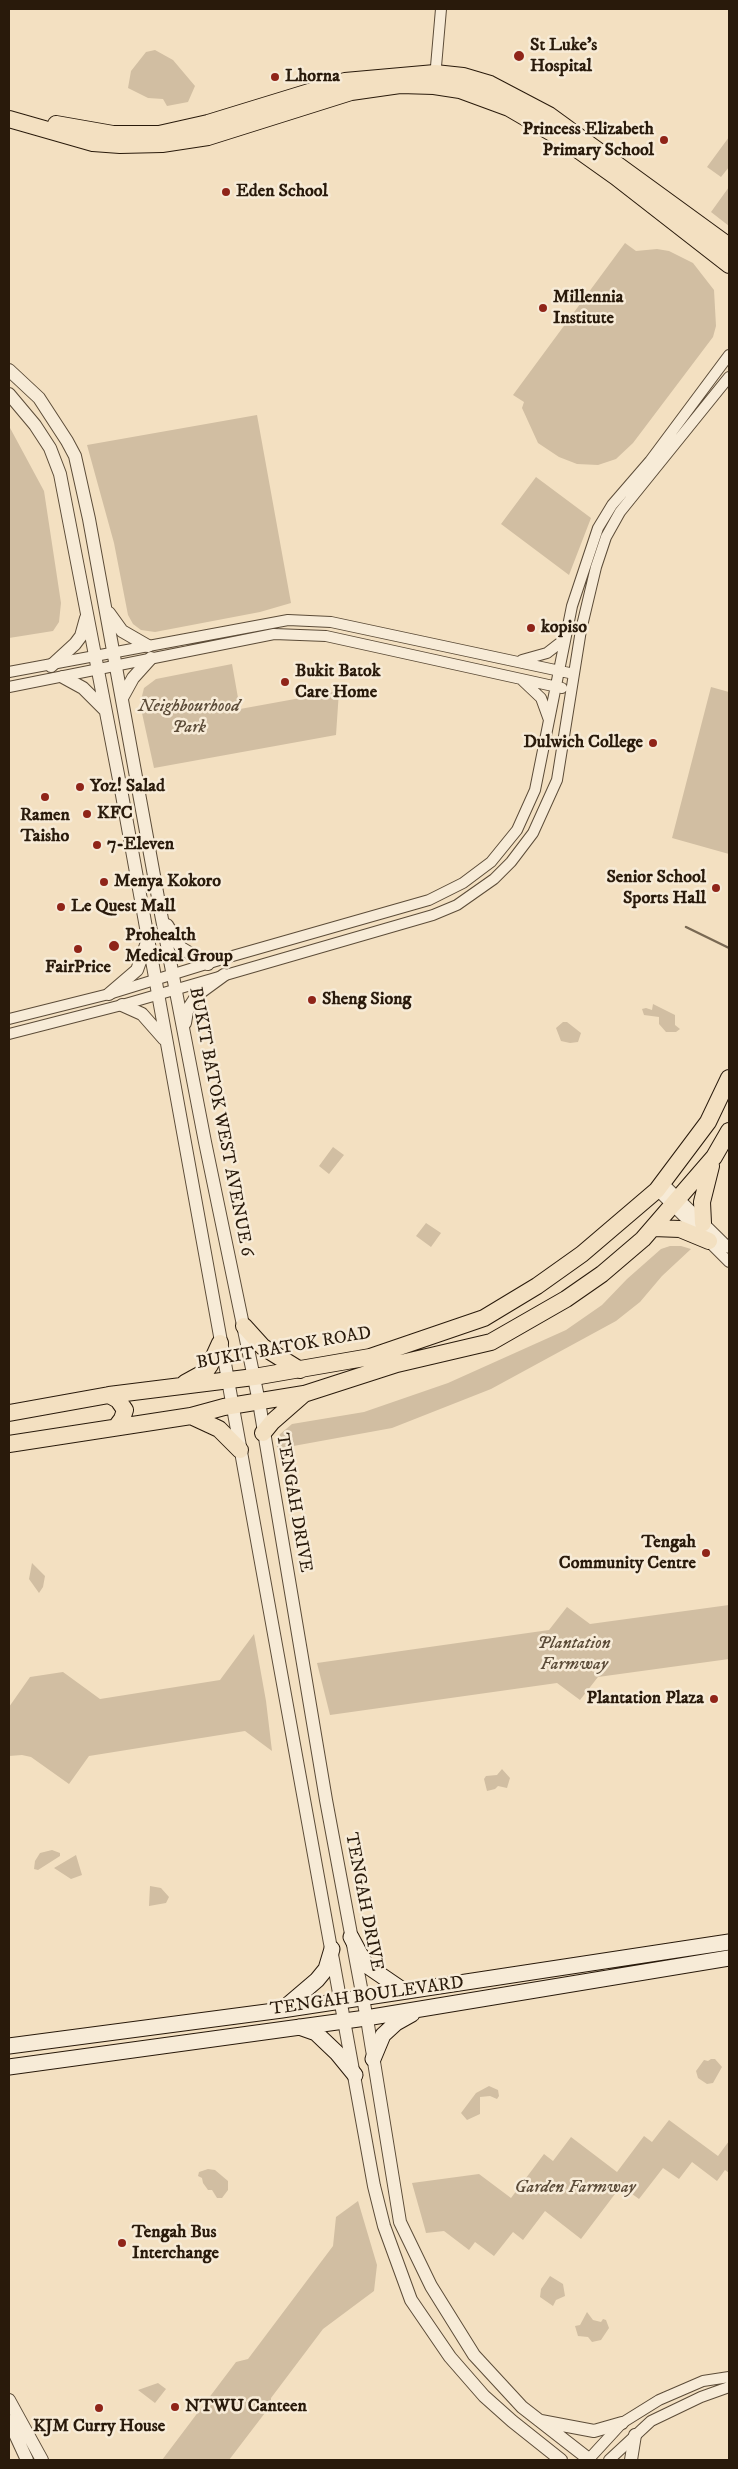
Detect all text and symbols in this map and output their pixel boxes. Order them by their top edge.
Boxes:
place label: St Luke’s Hospital [530,35,597,78]
marker: St Luke’s Hospital [512,49,526,63]
place label: Lhorna [285,66,340,88]
marker: Lhorna [269,71,281,83]
place label: Princess Elizabeth Primary School [522,119,654,162]
marker: Princess Elizabeth Primary School [658,134,670,146]
place label: Eden School [236,181,328,203]
marker: Eden School [220,186,232,198]
place label: Millennia Institute [553,287,623,330]
marker: Millennia Institute [537,302,549,314]
place label: kopiso [541,617,587,639]
marker: kopiso [525,622,537,634]
place label: Bukit Batok Care Home [295,661,381,704]
marker: Bukit Batok Care Home [279,676,291,688]
park label: Neighbourhood Park [138,696,240,739]
place label: Dulwich College [523,732,643,754]
marker: Dulwich College [647,737,659,749]
place label: Yoz! Salad [90,776,165,798]
marker: Yoz! Salad [74,781,86,793]
marker: Ramen Taisho [39,791,51,803]
place label: KFC [97,803,133,825]
place label: Ramen Taisho [20,805,70,848]
marker: KFC [81,808,93,820]
place label: 7-Eleven [107,834,174,856]
marker: 7-Eleven [91,839,103,851]
place label: Senior School Sports Hall [606,867,706,910]
place label: Menya Kokoro [114,871,221,893]
marker: Menya Kokoro [98,876,110,888]
marker: Senior School Sports Hall [710,882,722,894]
place label: Le Quest Mall [71,896,175,918]
marker: Le Quest Mall [55,901,67,913]
place label: Prohealth Medical Group [125,925,233,968]
marker: Prohealth Medical Group [107,939,121,953]
marker: FairPrice [72,943,84,955]
place label: FairPrice [45,957,111,979]
street label: BUKIT BATOK WEST AVENUE 6 [183,986,257,1258]
place label: Sheng Siong [322,989,411,1011]
marker: Sheng Siong [306,994,318,1006]
street label: BUKIT BATOK ROAD [195,1323,373,1375]
street label: TENGAH DRIVE [270,1432,316,1574]
place label: Tengah Community Centre [559,1532,696,1575]
marker: Tengah Community Centre [700,1547,712,1559]
park label: Plantation Farmway [537,1633,611,1676]
place label: Plantation Plaza [587,1688,704,1710]
marker: Plantation Plaza [708,1693,720,1705]
street label: TENGAH DRIVE [339,1831,387,1973]
street label: TENGAH BOULEVARD [269,1973,465,2021]
park label: Garden Farmway [514,2177,636,2199]
place label: Tengah Bus Interchange [132,2222,219,2264]
marker: Tengah Bus Interchange [116,2237,128,2249]
place label: NTWU Canteen [185,2396,307,2418]
marker: NTWU Canteen [169,2401,181,2413]
marker: KJM Curry House [93,2402,105,2414]
place label: KJM Curry House [33,2416,165,2438]

